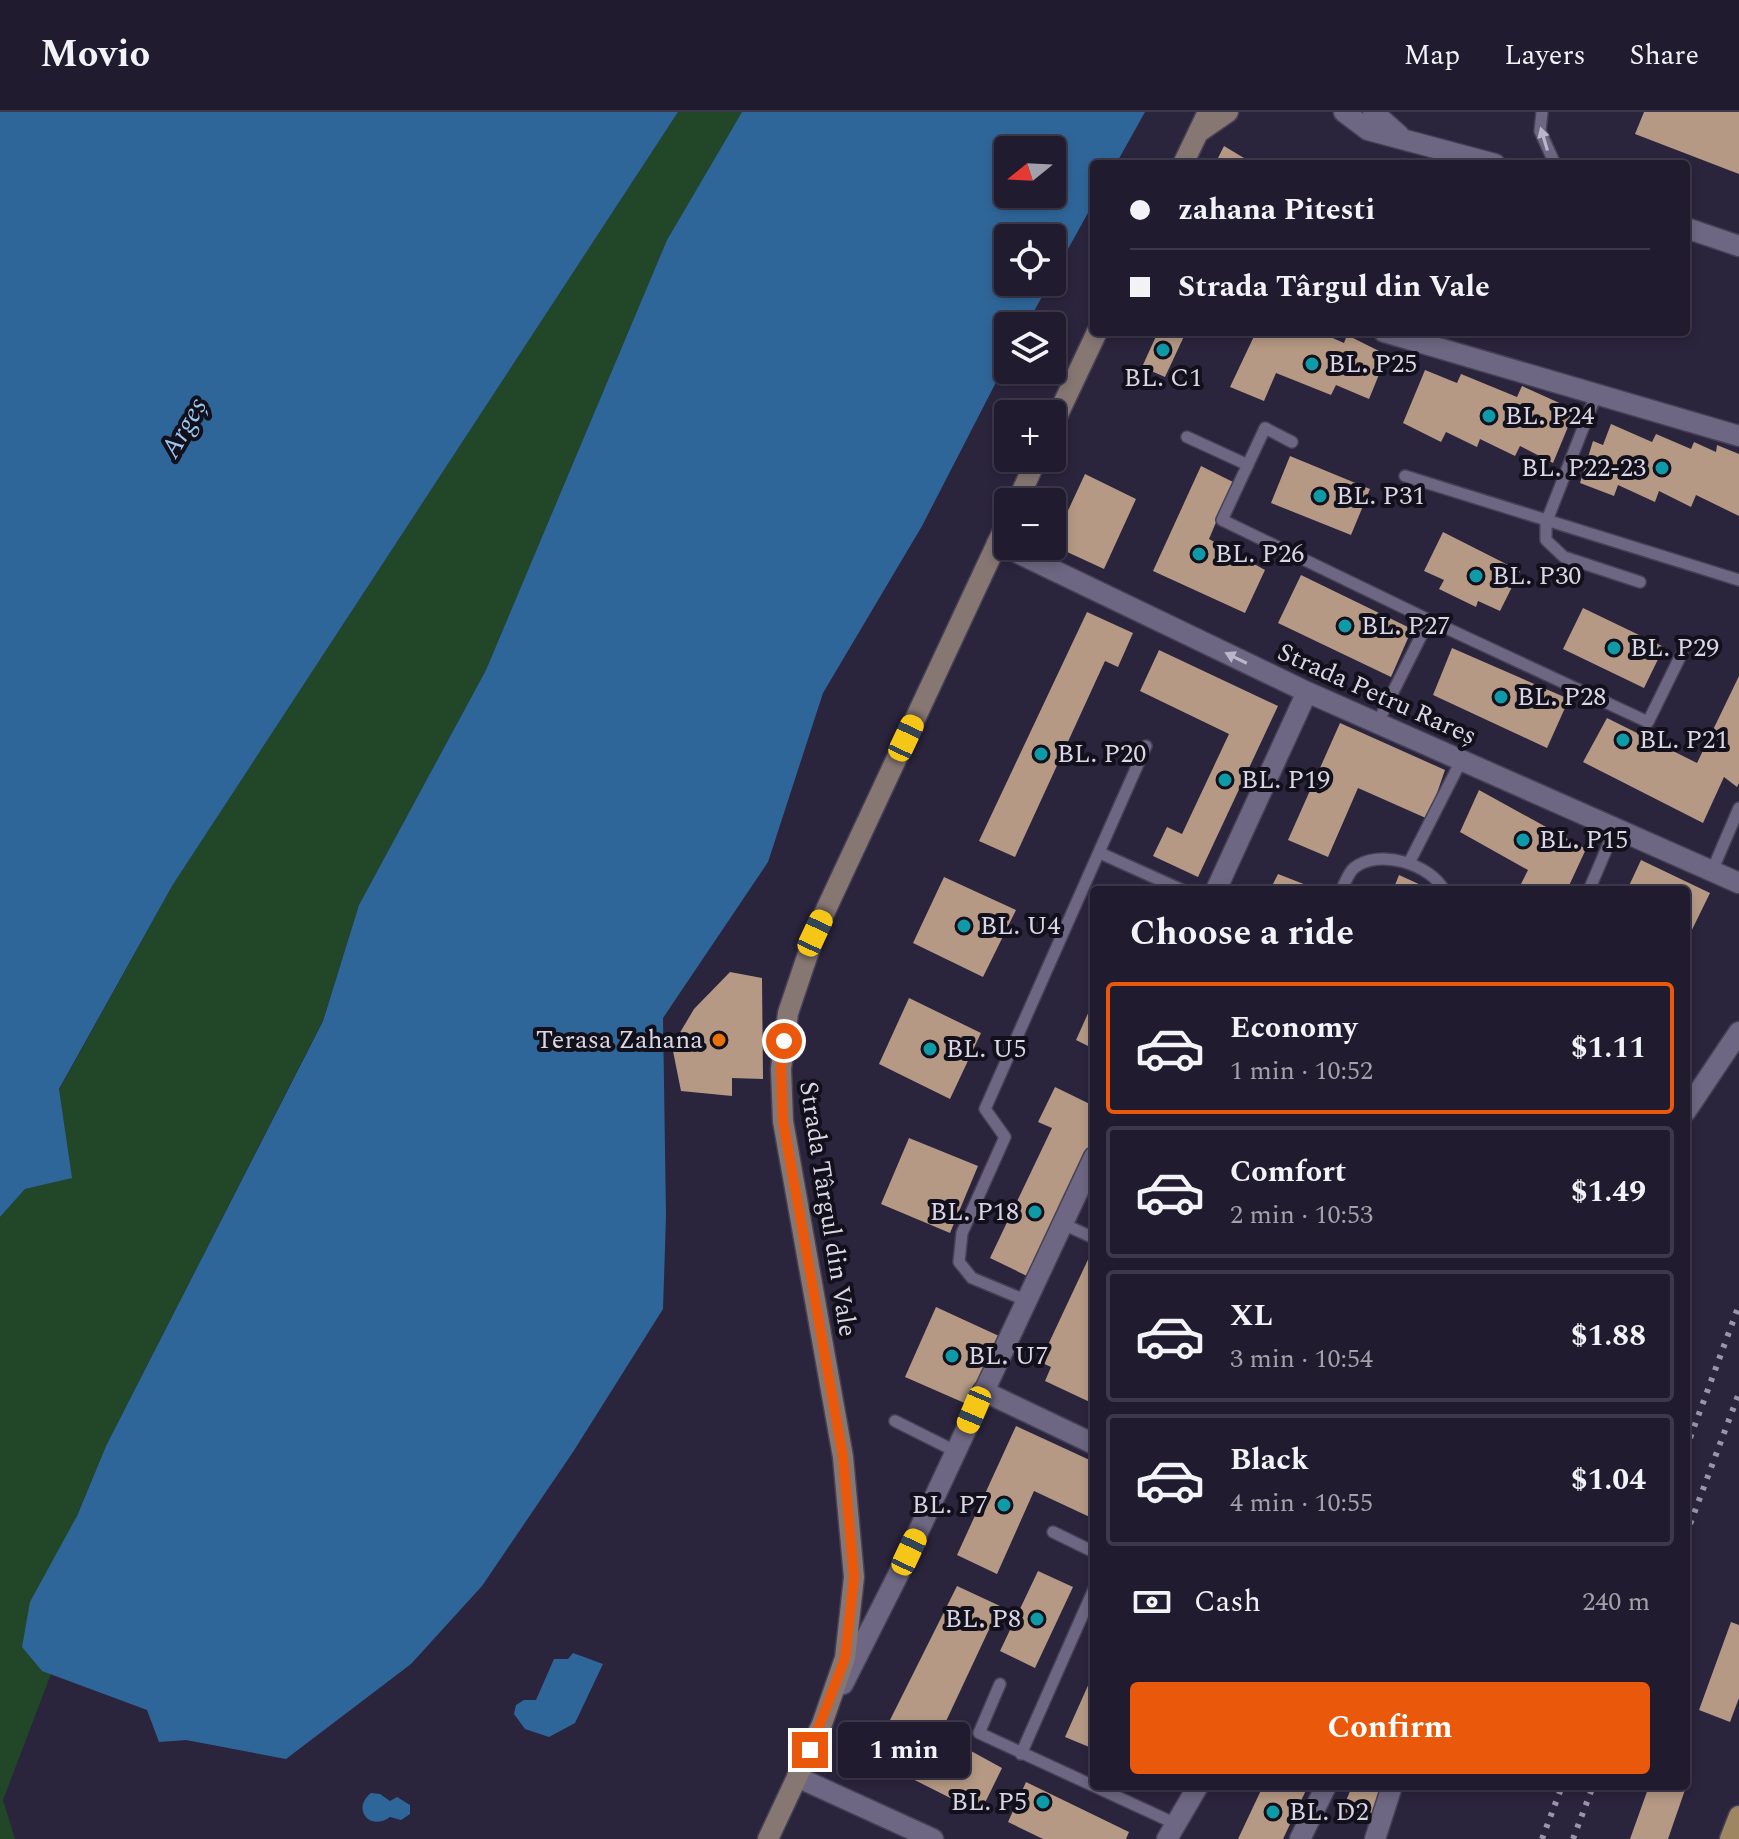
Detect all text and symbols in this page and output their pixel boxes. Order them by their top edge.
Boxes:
text: Movio [40,26,150,84]
text: Map [1404,34,1460,77]
text: Layers [1504,34,1586,77]
text: Share [1630,34,1699,77]
one-way arrow [1537,127,1550,151]
north arrow [994,136,1066,208]
map controls [994,136,1066,560]
text: zahana Pitesti [1178,187,1375,233]
button: locate [994,224,1066,296]
text: Strada Târgul din Vale [1178,264,1490,310]
button: layers [994,312,1066,384]
marker: BL. C1 [1154,341,1172,359]
place label: BL. P25 [1328,344,1417,384]
marker: BL. P25 [1303,355,1321,373]
place label: BL. C1 [1124,358,1202,398]
water label: Argeș [149,390,219,467]
place label: BL. P24 [1505,396,1594,436]
button: + [994,400,1066,472]
marker: BL. P24 [1480,407,1498,425]
place label: BL. P22-23 [1521,448,1646,488]
marker: BL. P22-23 [1653,459,1671,477]
place label: BL. P31 [1336,476,1425,516]
marker: BL. P31 [1311,487,1329,505]
button: − [994,488,1066,560]
place label: BL. P26 [1215,534,1304,574]
marker: BL. P26 [1190,545,1208,563]
place label: BL. P30 [1492,556,1581,596]
marker: BL. P30 [1467,567,1485,585]
place label: BL. P27 [1361,606,1450,646]
marker: BL. P27 [1336,617,1354,635]
place label: BL. P29 [1630,628,1719,668]
street label: Strada Petru Rareș [1271,632,1483,756]
marker: BL. P29 [1605,639,1623,657]
one-way arrow [1225,651,1248,665]
place label: BL. P28 [1517,677,1606,717]
marker: BL. P28 [1492,688,1510,706]
car [885,711,927,765]
place label: BL. P21 [1639,720,1728,760]
marker: BL. P21 [1614,731,1632,749]
place label: BL. P20 [1057,734,1146,774]
marker: BL. P20 [1032,745,1050,763]
place label: BL. P19 [1241,760,1330,800]
marker: BL. P19 [1216,771,1234,789]
place label: BL. P15 [1539,820,1628,860]
marker: BL. P15 [1514,831,1532,849]
car [794,906,836,960]
place label: BL. U4 [980,906,1061,946]
text: Choose a ride [1130,906,1354,961]
marker: BL. U4 [955,917,973,935]
text: Economy [1230,1005,1357,1051]
icon: car [1134,1012,1206,1084]
place label: Terasa Zahana [536,1020,703,1060]
route start [766,1023,802,1059]
text: $1.11 [1571,1025,1646,1071]
place label: BL. U5 [946,1029,1027,1069]
marker: Terasa Zahana [710,1031,728,1049]
marker: BL. U5 [921,1040,939,1058]
text: 1 min · 10:52 [1230,1051,1373,1091]
street label: Strada Târgul din Vale [788,1078,868,1340]
text: Comfort [1230,1149,1346,1195]
icon: car [1134,1156,1206,1228]
text: $1.49 [1571,1169,1646,1215]
place label: BL. P18 [930,1192,1019,1232]
text: 2 min · 10:53 [1230,1195,1373,1235]
marker: BL. P18 [1026,1203,1044,1221]
text: XL [1230,1293,1273,1339]
icon: car [1134,1300,1206,1372]
text: $1.88 [1571,1313,1646,1359]
place label: BL. U7 [968,1336,1049,1376]
text: 3 min · 10:54 [1230,1339,1373,1379]
marker: BL. U7 [943,1347,961,1365]
car [954,1383,994,1437]
text: Black [1230,1437,1309,1483]
icon: car [1134,1444,1206,1516]
text: $1.04 [1571,1457,1646,1503]
text: 4 min · 10:55 [1230,1483,1373,1523]
place label: BL. P7 [912,1485,988,1525]
marker: BL. P7 [995,1496,1013,1514]
car [888,1525,930,1579]
text: Cash [1194,1579,1261,1625]
icon: cash [1130,1580,1174,1624]
text: 240 m [1582,1582,1650,1622]
place label: BL. P8 [945,1599,1021,1639]
marker: BL. P8 [1028,1610,1046,1628]
button: Confirm [1130,1682,1650,1774]
callout: 1 min [838,1722,970,1778]
text: 1 min [869,1730,939,1770]
route end [792,1732,828,1768]
place label: BL. P5 [951,1782,1027,1822]
place label: BL. D2 [1289,1792,1369,1832]
marker: BL. P5 [1034,1793,1052,1811]
marker: BL. D2 [1264,1803,1282,1821]

